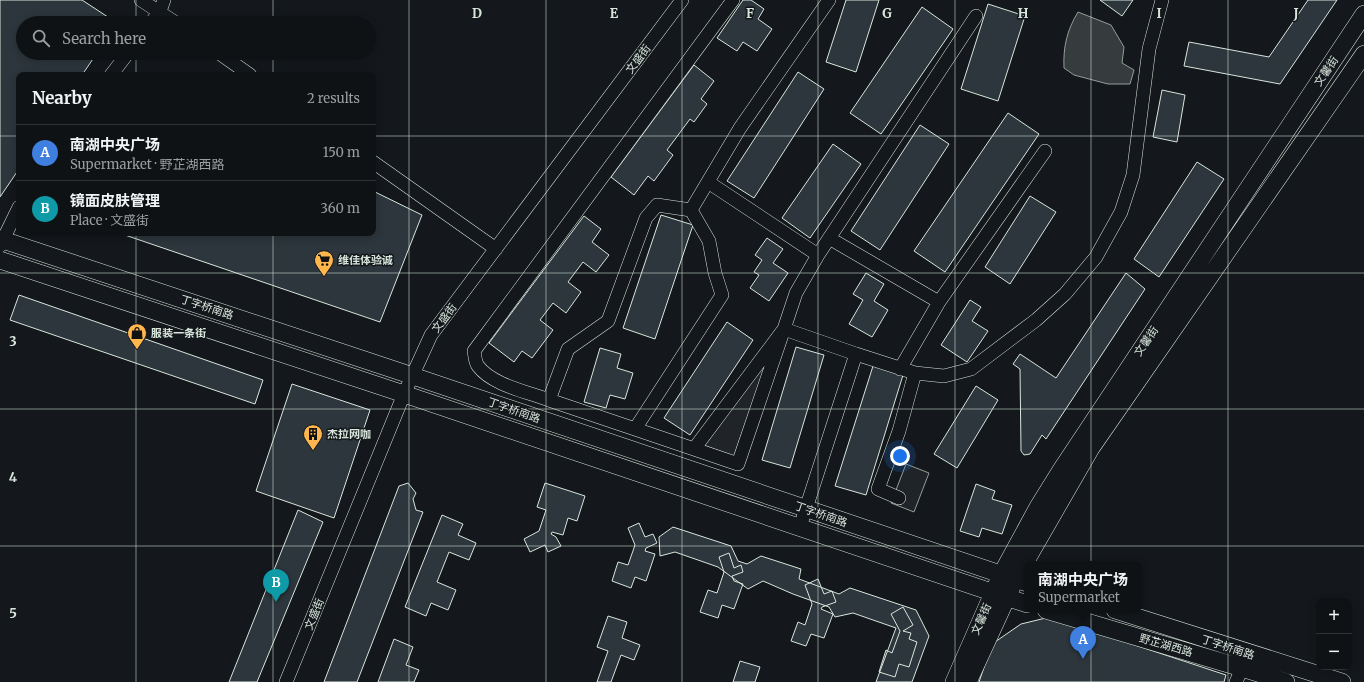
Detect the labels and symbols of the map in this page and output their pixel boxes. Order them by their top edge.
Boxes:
text: D [472,5,482,22]
text: E [610,5,619,22]
text: F [746,5,754,22]
text: G [882,5,892,22]
text: H [1018,5,1029,22]
text: I [1156,5,1162,22]
text: J [1292,5,1299,22]
street label: 文盛街 [622,42,654,76]
street label: 文馨街 [1311,53,1341,89]
supermarket icon: 维佳体验诚 [313,249,335,277]
place label: 维佳体验诚 [338,253,393,267]
street label: 丁字桥南路 [179,292,235,322]
street label: 文盛街 [428,301,460,335]
shop icon: 服装一条街 [126,322,148,350]
street label: 文馨街 [1131,323,1161,359]
place label: 服装一条街 [151,326,206,340]
text: 3 [9,333,17,350]
street label: 丁字桥南路 [486,394,542,426]
building icon: 杰拉网咖 [302,423,324,451]
place label: 杰拉网咖 [327,427,371,441]
your location [890,446,910,466]
text: 4 [9,469,18,486]
street label: 丁字桥南路 [793,498,849,530]
pin: B [263,569,289,602]
street label: 文盛街 [301,596,327,632]
street label: 文馨街 [968,601,994,637]
text: 5 [9,605,17,622]
pin: A [1070,626,1096,659]
street label: 野芷湖西路 [1138,631,1194,659]
street label: 丁字桥南路 [1200,632,1256,662]

